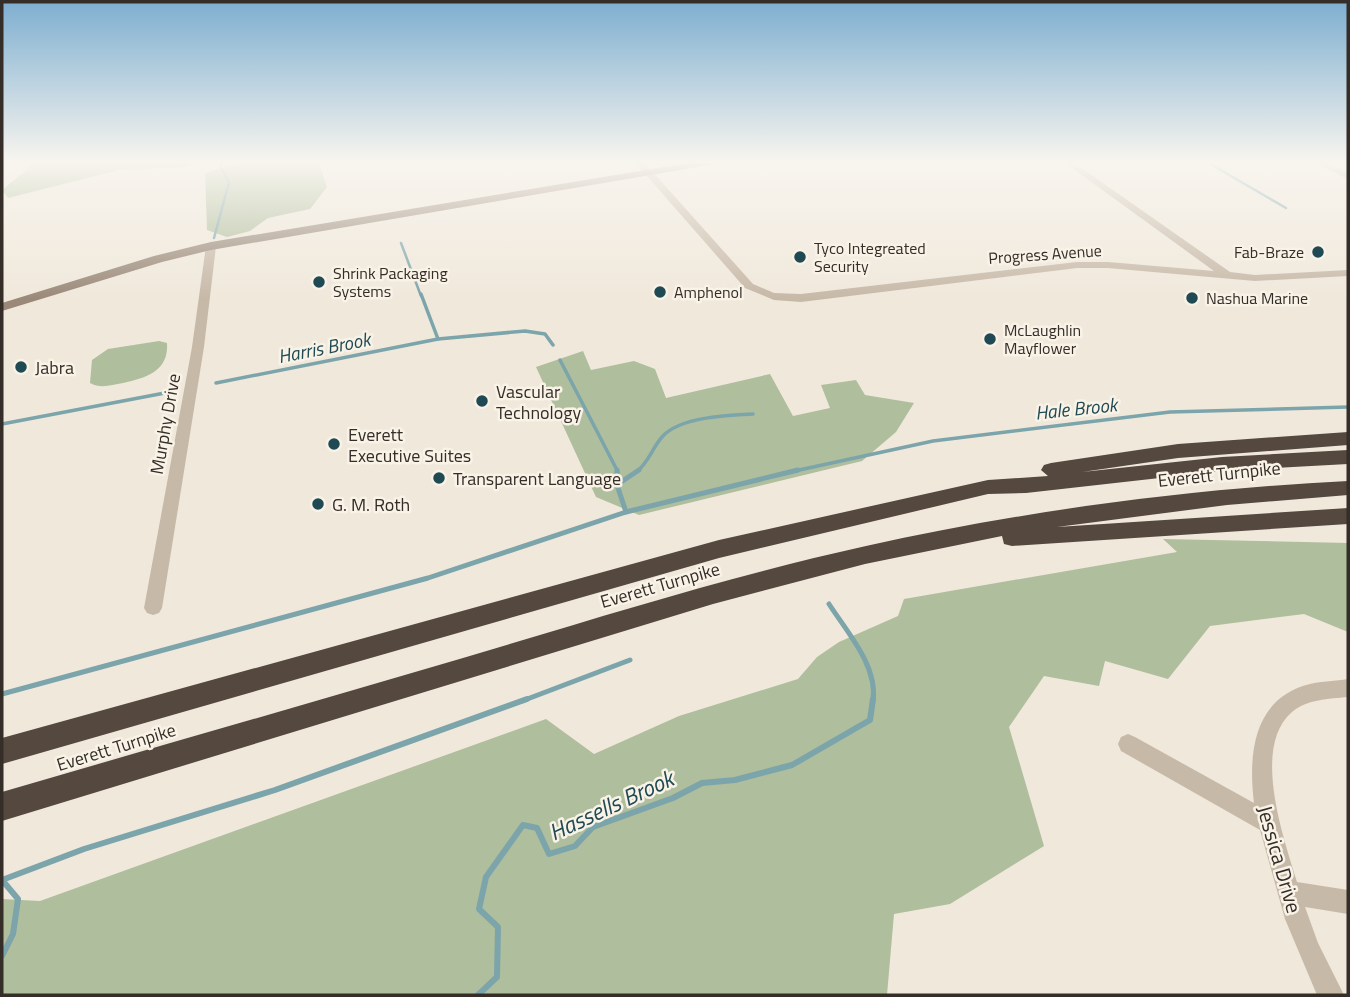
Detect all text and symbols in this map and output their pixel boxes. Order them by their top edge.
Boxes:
place label: Tyco Integreated Security [814,236,926,278]
street label: Progress Avenue [988,238,1102,270]
place label: Fab-Braze [1234,240,1304,264]
marker: Fab-Braze [1310,244,1326,260]
marker: Tyco Integreated Security [792,249,808,265]
place label: Shrink Packaging Systems [333,261,448,303]
marker: Shrink Packaging Systems [311,274,327,290]
place label: Amphenol [674,280,743,304]
marker: Amphenol [652,284,668,300]
place label: Nashua Marine [1206,286,1308,310]
marker: Nashua Marine [1184,290,1200,306]
place label: McLaughlin Mayflower [1004,318,1081,360]
water label: Harris Brook [275,323,375,370]
marker: McLaughlin Mayflower [982,331,998,347]
place label: Jabra [35,354,74,381]
marker: Jabra [13,359,29,375]
street label: Murphy Drive [143,371,187,477]
place label: Vascular Technology [496,378,582,426]
water label: Hale Brook [1034,389,1121,427]
marker: Vascular Technology [474,393,490,409]
place label: Everett Executive Suites [348,421,471,469]
marker: Everett Executive Suites [326,436,342,452]
street label: Everett Turnpike [1156,454,1282,494]
place label: Transparent Language [453,465,621,492]
marker: Transparent Language [431,470,447,486]
place label: G. M. Roth [332,491,410,518]
marker: G. M. Roth [310,496,326,512]
street label: Everett Turnpike [597,555,723,615]
street label: Everett Turnpike [53,716,179,778]
water label: Hassells Brook [543,760,682,849]
street label: Jessica Drive [1249,801,1311,917]

